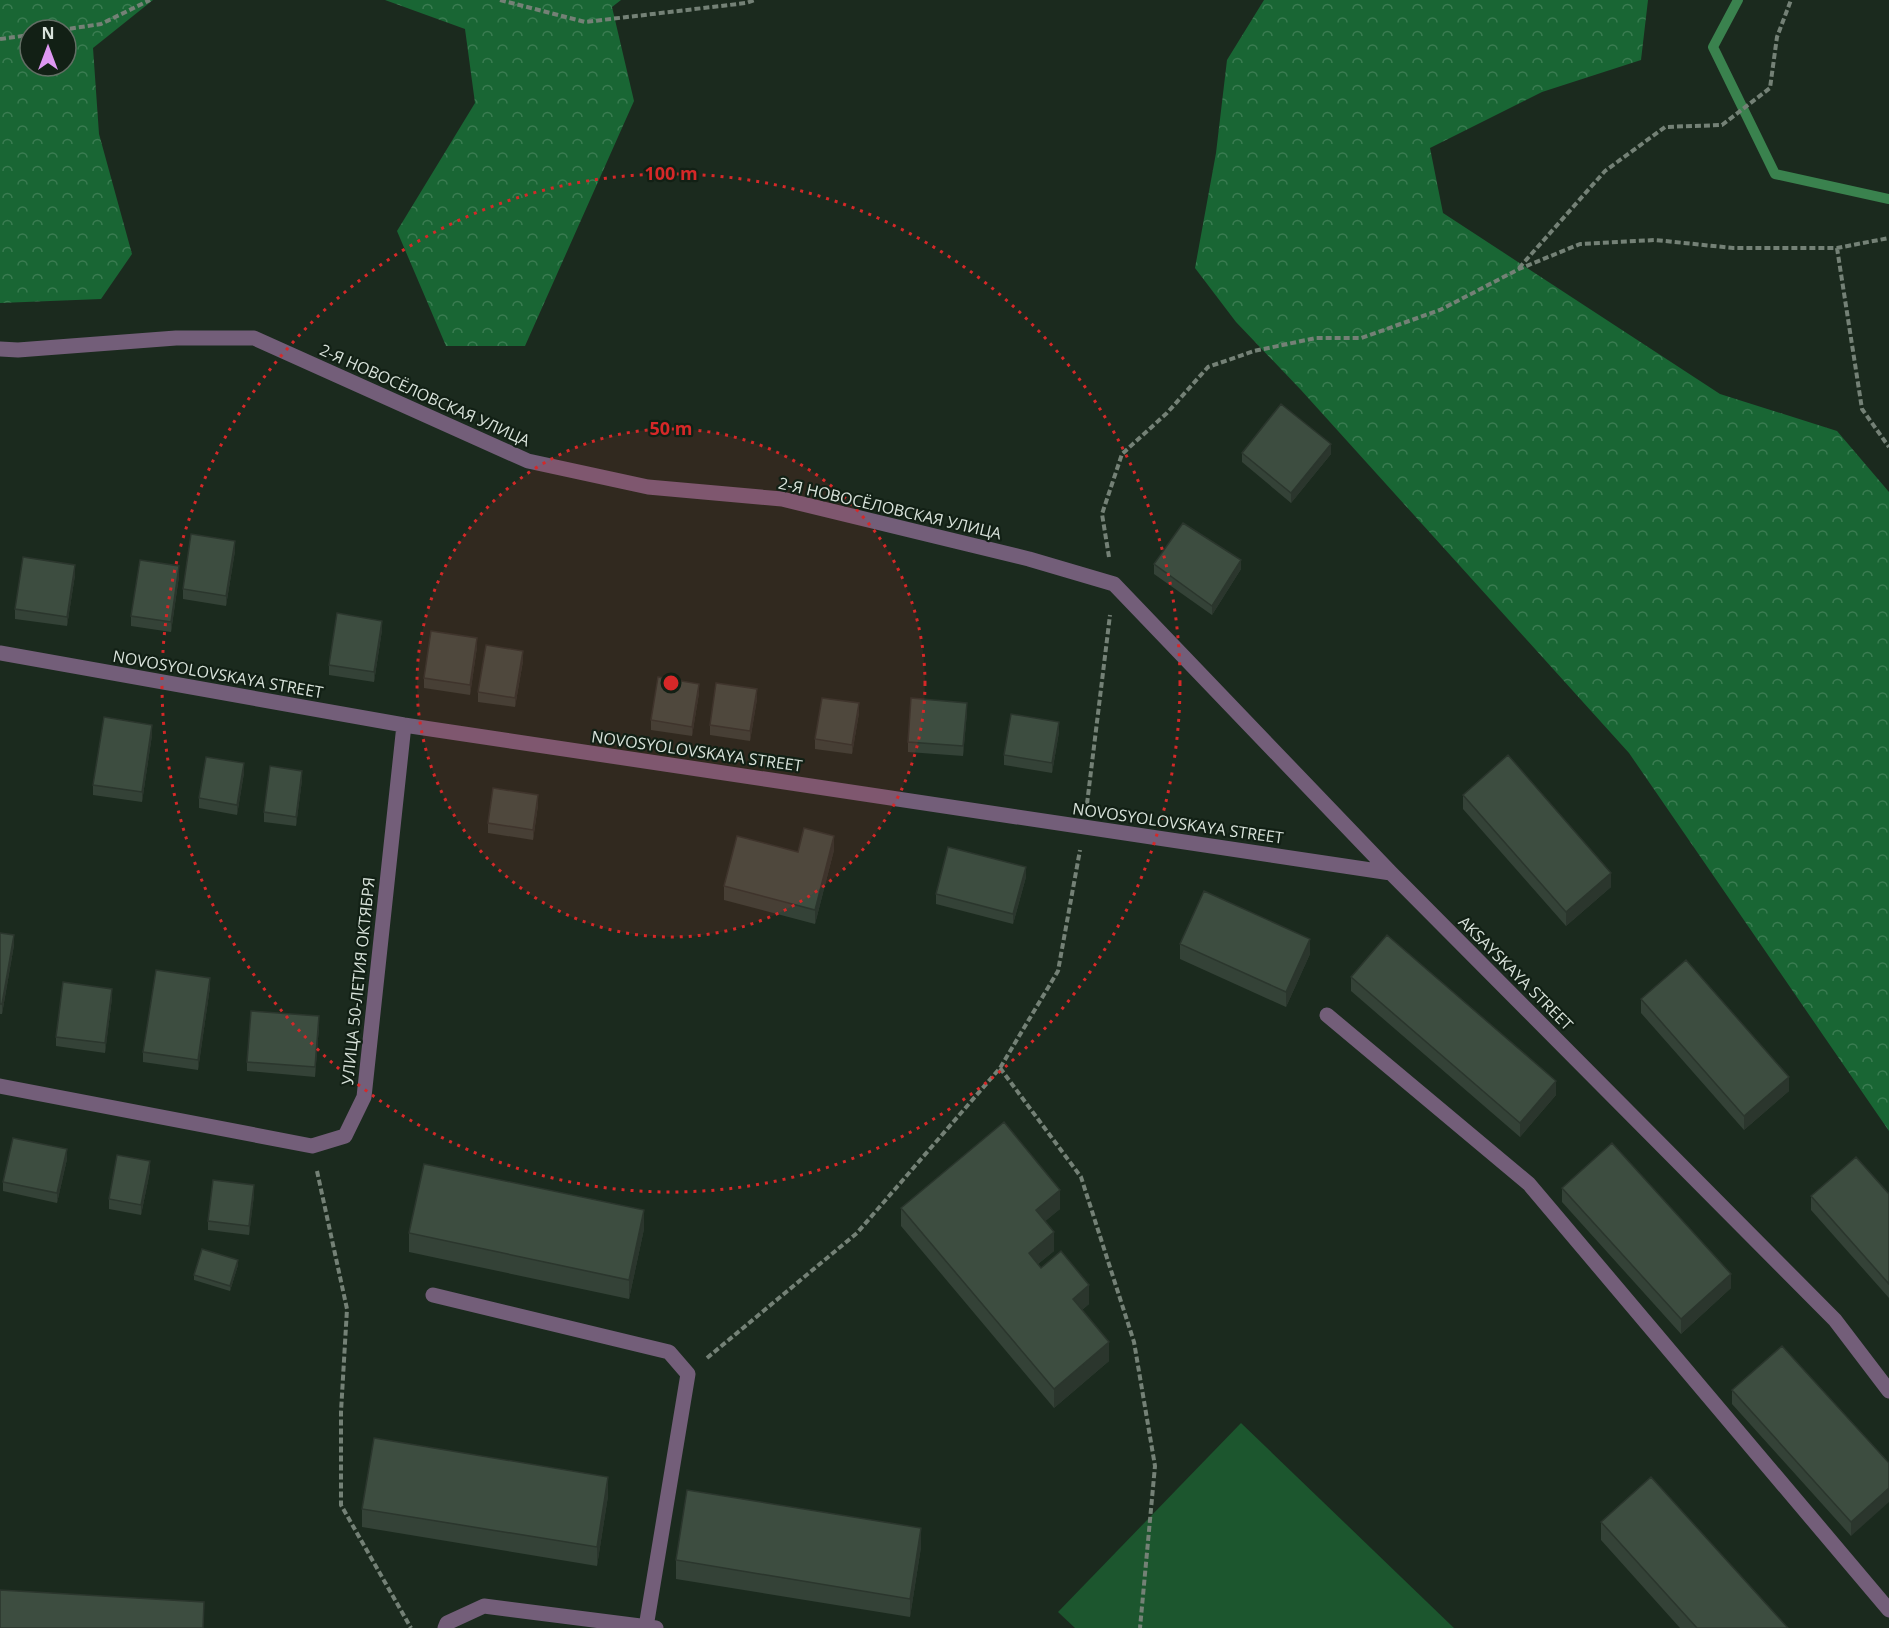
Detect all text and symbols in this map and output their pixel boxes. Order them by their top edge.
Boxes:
north arrow [18,18,78,78]
text: N [41,22,55,44]
text: 100 m [644,161,698,185]
street label: 2-Я НОВОСЁЛОВСКАЯ УЛИЦА [316,339,534,452]
text: 50 m [650,416,692,440]
street label: 2-Я НОВОСЁЛОВСКАЯ УЛИЦА [776,472,1004,545]
street label: NOVOSYOLOVSKAYA STREET [111,645,325,703]
centre of rings [661,673,681,693]
street label: NOVOSYOLOVSKAYA STREET [590,725,804,777]
street label: NOVOSYOLOVSKAYA STREET [1071,797,1285,849]
street label: УЛИЦА 50-ЛЕТИЯ ОКТЯБРЯ [336,876,380,1086]
street label: AKSAYSKAYA STREET [1454,911,1578,1035]

